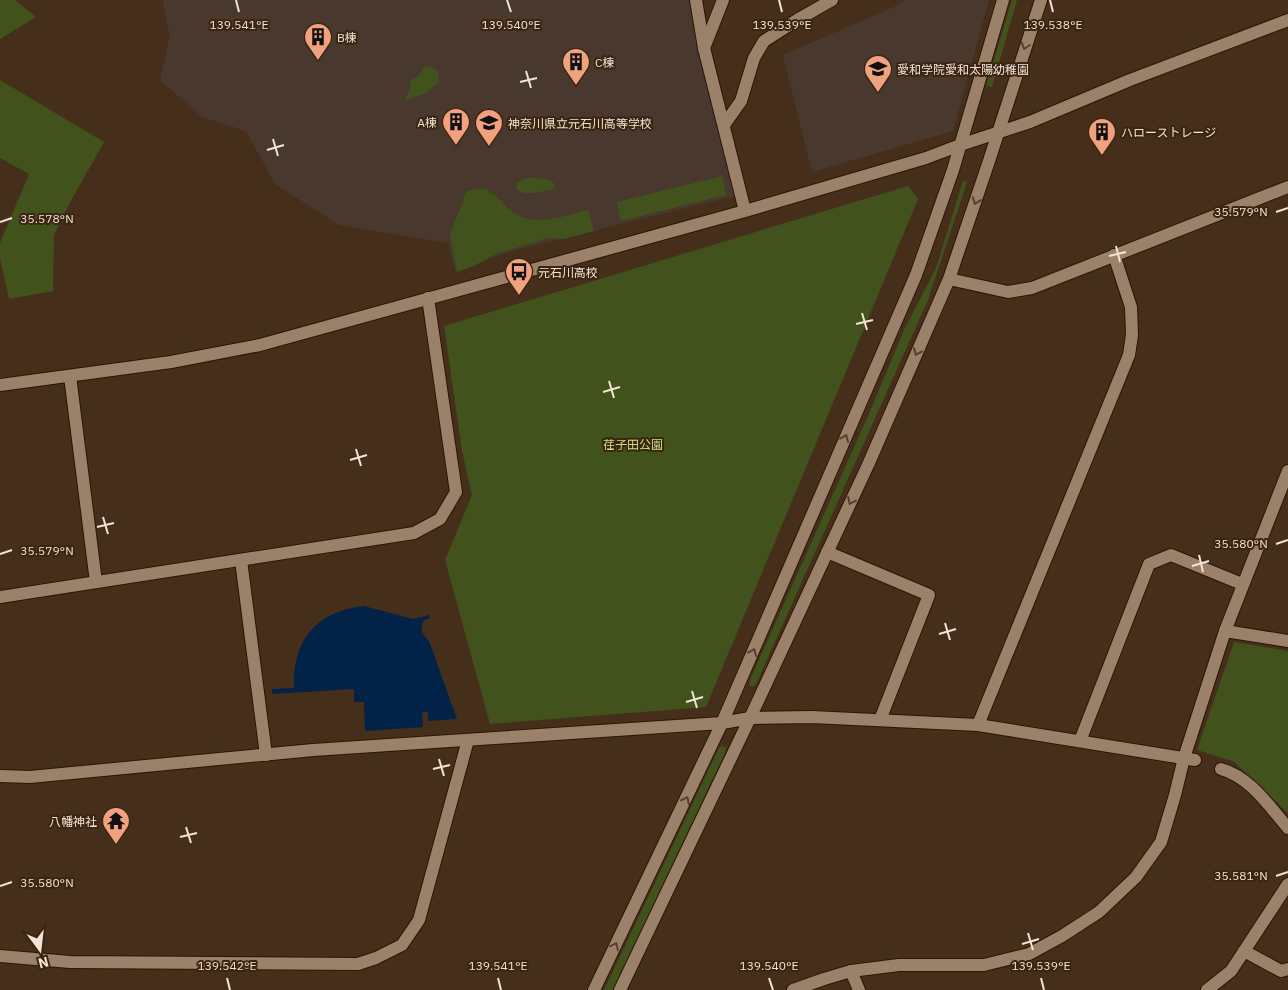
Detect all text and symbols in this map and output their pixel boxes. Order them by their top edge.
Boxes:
text: 139.541°E [209,17,269,32]
text: 139.540°E [481,17,541,32]
text: 139.539°E [752,17,812,32]
text: 139.538°E [1023,17,1083,32]
building icon: B棟 [303,22,333,61]
place label: B棟 [337,30,357,45]
one-way arrow [1021,42,1031,50]
building icon: C棟 [561,47,591,86]
school or university icon: 愛和学院愛和太陽幼稚園 [863,54,893,93]
place label: C棟 [595,55,614,70]
place label: 愛和学院愛和太陽幼稚園 [897,62,1029,77]
building icon: A棟 [441,107,471,146]
school or university icon: 神奈川県立元石川高等学校 [474,108,504,147]
place label: A棟 [417,115,437,130]
place label: 神奈川県立元石川高等学校 [508,116,652,131]
building icon: ハローストレージ [1087,117,1117,156]
place label: ハローストレージ [1121,125,1216,140]
one-way arrow [971,196,981,205]
text: 35.579°N [1214,204,1268,219]
text: 35.578°N [20,211,74,226]
bus stop icon: 元石川高校 [504,257,534,296]
place label: 元石川高校 [538,265,598,280]
one-way arrow [912,347,923,356]
one-way arrow [839,434,850,443]
park label: 荏子田公園 [603,437,663,452]
one-way arrow [847,496,857,505]
text: 35.580°N [1214,536,1268,551]
text: 35.579°N [20,543,74,558]
one-way arrow [747,648,758,657]
one-way arrow [679,796,690,805]
temple icon: 八幡神社 [101,806,131,845]
place label: 八幡神社 [49,814,97,829]
text: 35.581°N [1214,868,1268,883]
text: 35.580°N [20,875,74,890]
north arrow [15,925,65,975]
one-way arrow [609,942,619,951]
text: N [36,953,51,973]
text: 139.542°E [197,958,257,973]
text: 139.541°E [468,958,528,973]
text: 139.540°E [739,958,799,973]
text: 139.539°E [1011,958,1071,973]

